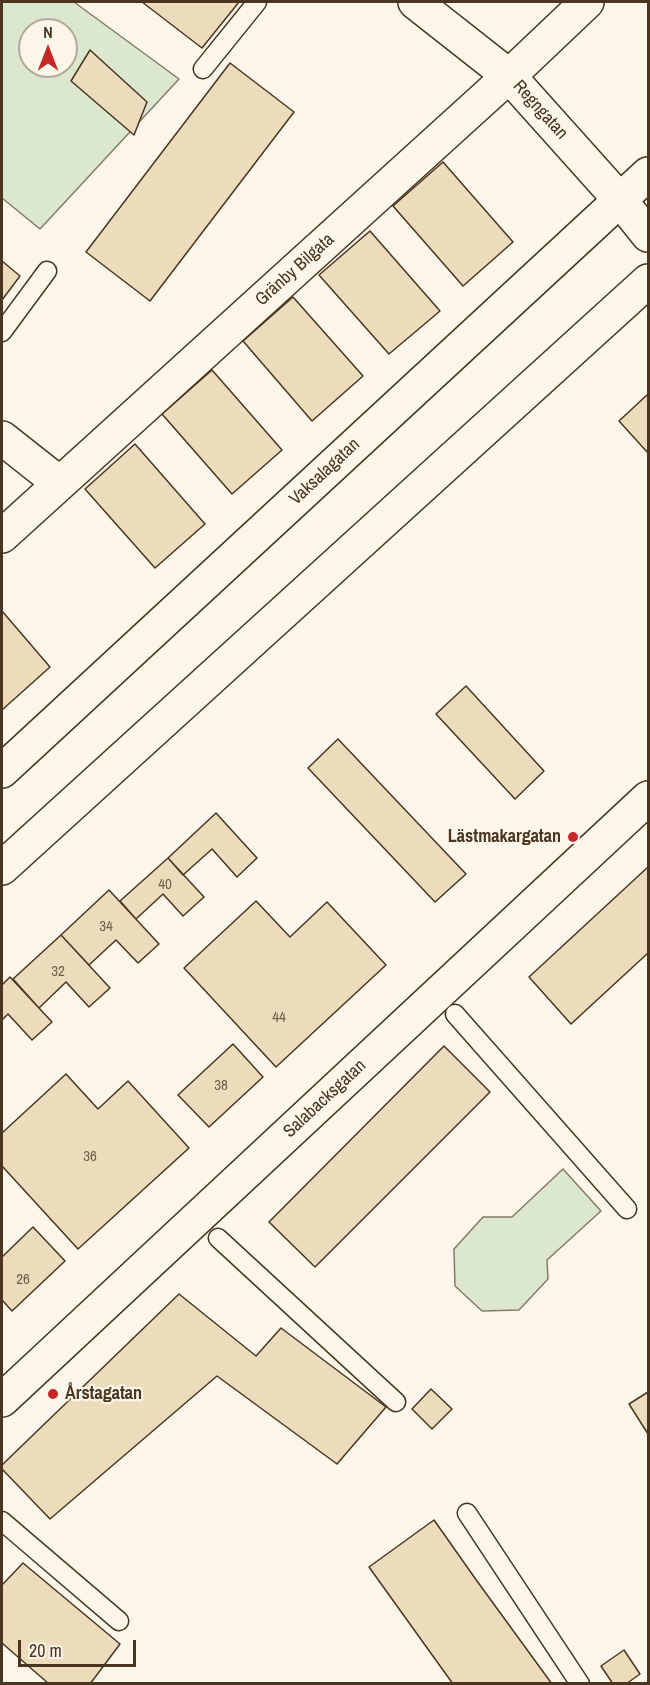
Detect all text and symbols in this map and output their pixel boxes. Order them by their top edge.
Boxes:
north arrow [18,18,78,78]
text: N [43,21,53,43]
street label: Regngatan [508,76,572,144]
street label: Gränby Bilgata [251,229,339,311]
street label: Vaksalagatan [285,434,365,510]
place label: Lästmakargatan [448,826,561,848]
marker: Lästmakargatan [566,830,580,844]
house number: 40 [158,876,172,894]
house number: 34 [99,918,113,936]
house number: 32 [51,963,65,981]
house number: 44 [272,1009,286,1027]
street label: Salabacksgatan [279,1055,371,1143]
house number: 38 [214,1077,228,1095]
house number: 36 [83,1148,97,1166]
house number: 26 [16,1271,30,1289]
place label: Årstagatan [65,1383,142,1405]
marker: Årstagatan [46,1387,60,1401]
scale bar [21,1628,140,1666]
text: 20 m [29,1638,62,1663]

